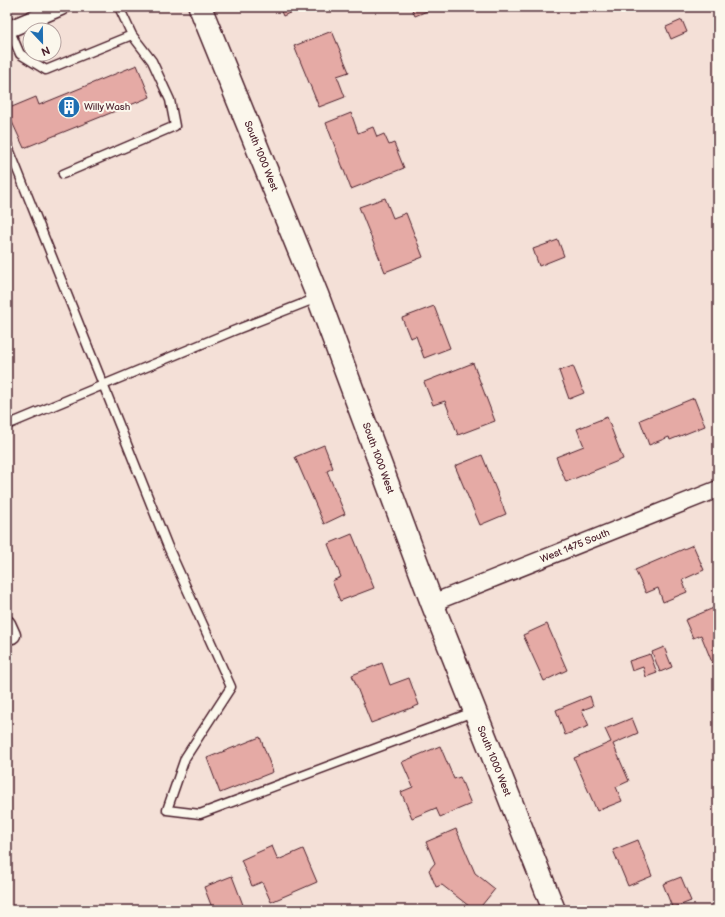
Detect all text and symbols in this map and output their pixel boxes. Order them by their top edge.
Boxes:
north arrow [22,22,62,62]
text: N [39,43,52,58]
building icon: Willy Wash [56,94,82,120]
place label: Willy Wash [84,101,131,113]
street label: South 1000 West [241,119,281,193]
street label: South 1000 West [360,421,396,495]
street label: West 1475 South [538,526,612,565]
street label: South 1000 West [474,724,514,798]

